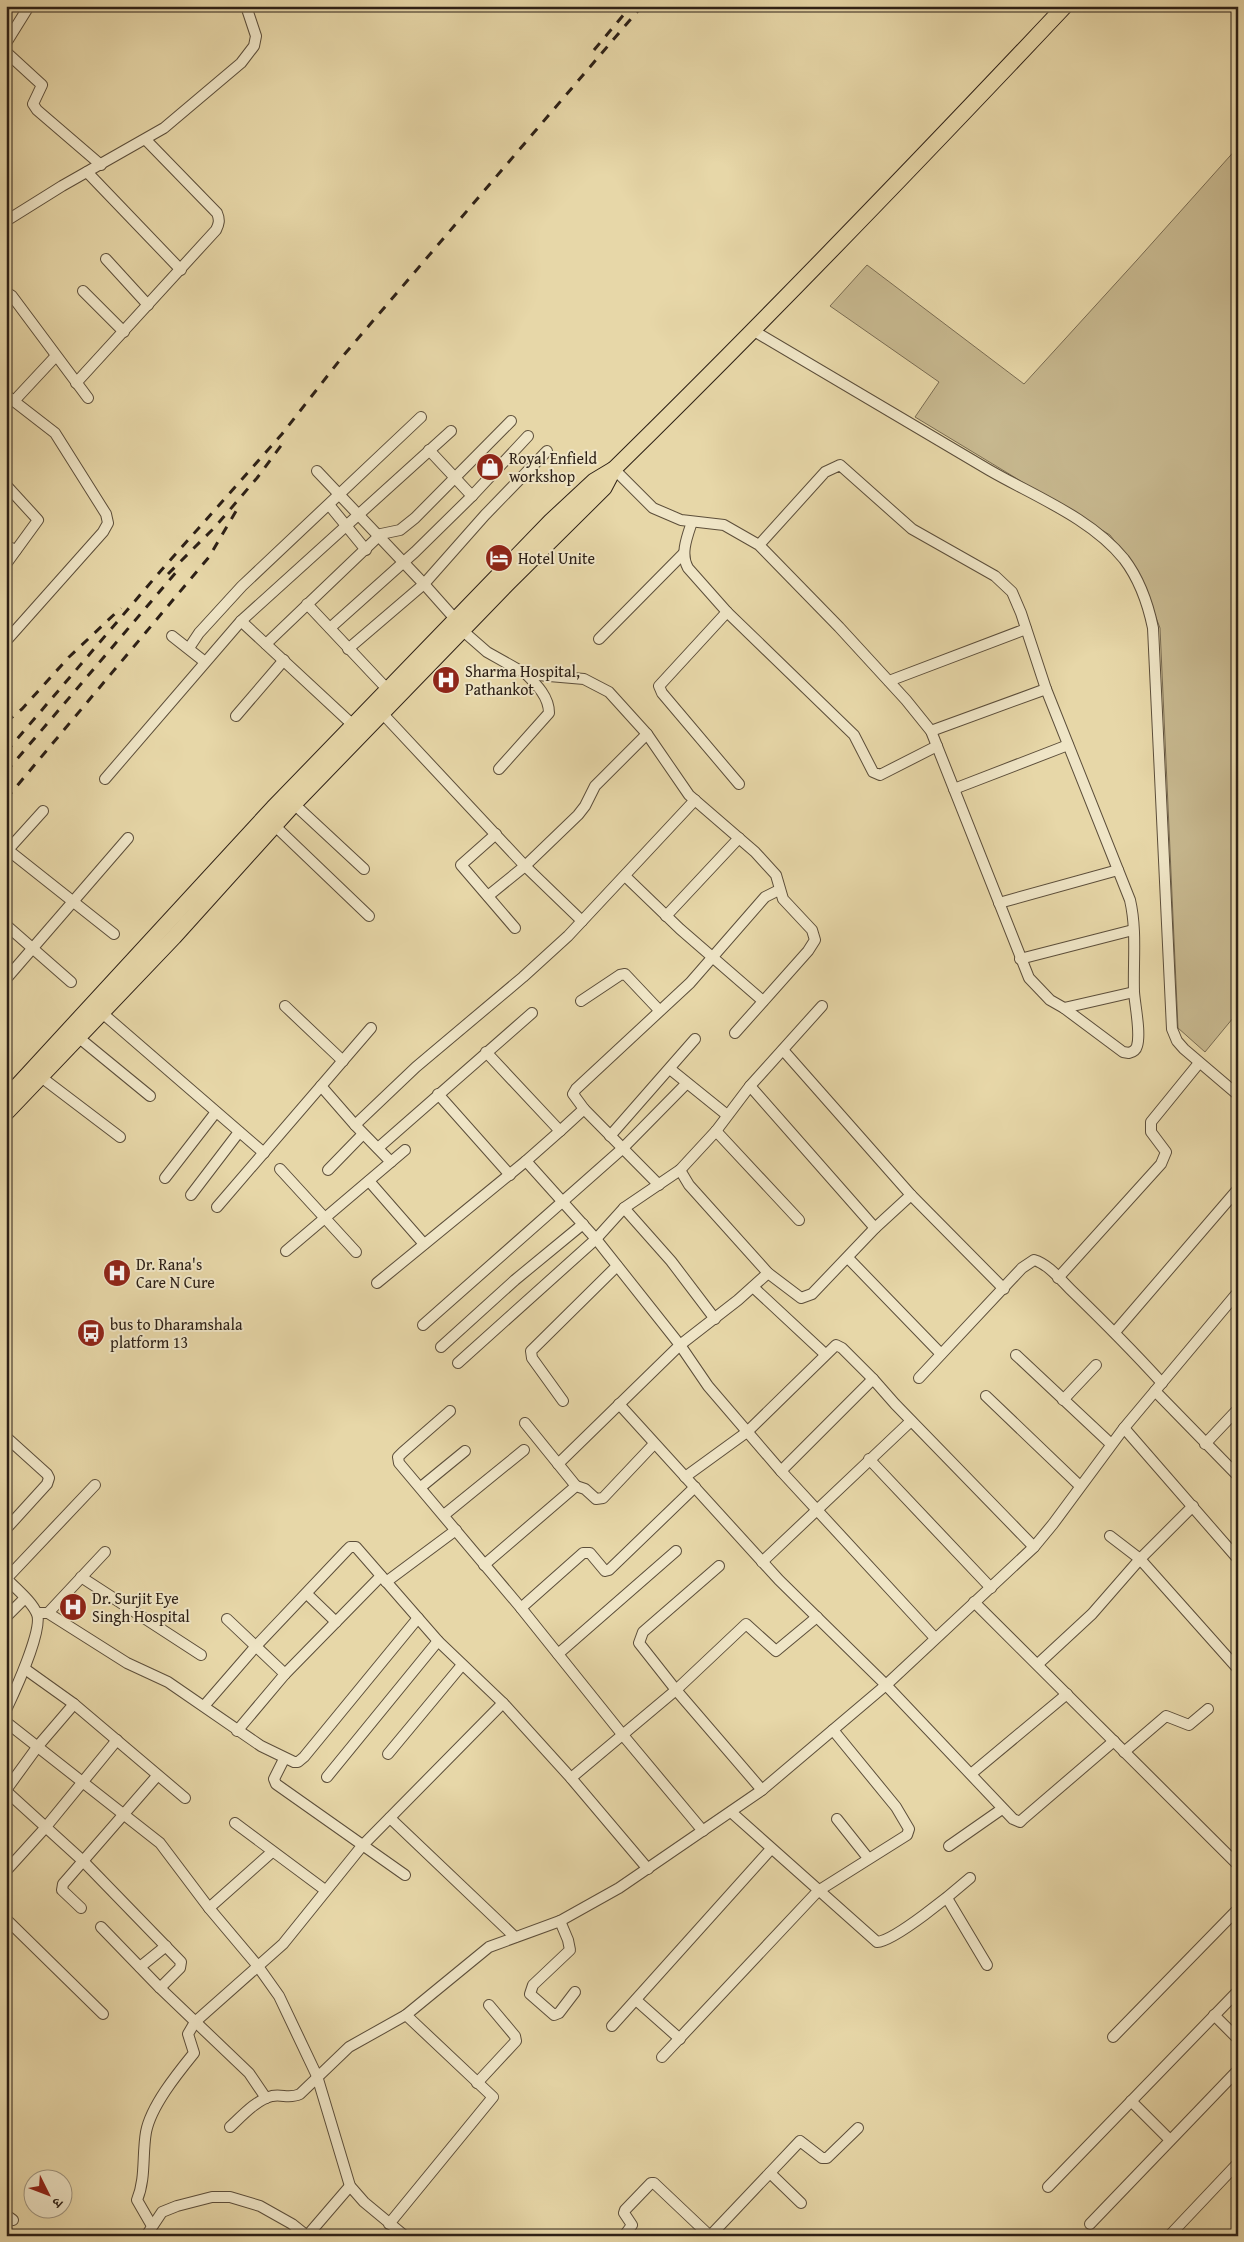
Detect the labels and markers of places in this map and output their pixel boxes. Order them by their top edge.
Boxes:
place label: Royal Enfield workshop [509,446,597,488]
shop icon: Royal Enfield workshop [475,452,505,482]
hotel icon: Hotel Unite [484,543,514,573]
place label: Hotel Unite [518,546,595,570]
place label: Sharma Hospital, Pathankot [465,659,580,701]
hospital icon: Sharma Hospital, Pathankot [431,665,461,695]
place label: Dr. Rana's Care N Cure [136,1252,215,1294]
hospital icon: Dr. Rana's Care N Cure [102,1258,132,1288]
place label: bus to Dharamshala platform 13 [110,1312,243,1354]
bus stop icon: bus to Dharamshala platform 13 [76,1318,106,1348]
place label: Dr. Surjit Eye Singh Hospital [92,1586,190,1628]
hospital icon: Dr. Surjit Eye Singh Hospital [58,1592,88,1622]

